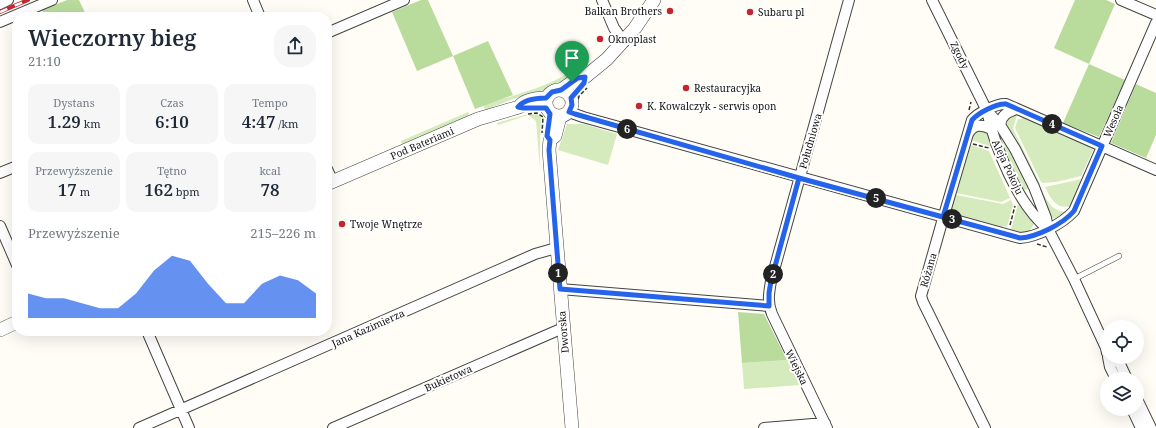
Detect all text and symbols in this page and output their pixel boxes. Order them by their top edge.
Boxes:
place label: Balkan Brothers [585,4,662,18]
place label: Subaru pl [758,5,804,19]
marker: Balkan Brothers [665,6,675,16]
marker: Subaru pl [745,7,755,17]
text: Wieczorny bieg [28,22,196,52]
button: share [274,25,316,67]
place label: Oknoplast [608,32,657,46]
marker: Oknoplast [595,34,605,44]
street label: Zgody [947,39,973,71]
pin [555,41,589,82]
icon: arrive [561,47,583,69]
text: 21:10 [28,52,61,70]
place label: Restauracyjka [694,81,761,95]
marker: Restauracyjka [681,83,691,93]
text: Dystans [53,95,95,110]
text: Czas [160,95,184,110]
text: Tempo [252,95,288,110]
place label: K. Kowalczyk - serwis opon [647,99,777,113]
marker: K. Kowalczyk - serwis opon [634,101,644,111]
street label: Wesoła [1100,102,1127,140]
text: 1.29 [47,110,81,133]
text: 6:10 [155,110,189,133]
text: 4:47 [242,110,275,133]
street label: Południowa [795,111,825,170]
pin: 4 [1042,114,1062,134]
text: km [81,116,101,131]
text: /km [275,116,298,131]
text: 4 [1049,116,1055,131]
pin: 6 [617,119,637,139]
text: 6 [624,121,630,136]
street label: Pod Bateriami [388,123,457,163]
street label: Aleja Pokoju [989,137,1027,197]
text: Przewyższenie [35,163,113,178]
text: Tętno [157,163,187,178]
text: kcal [259,163,281,178]
text: 17 [58,178,77,201]
text: 162 [144,178,173,201]
text: 78 [260,178,280,201]
text: m [77,184,90,199]
text: bpm [173,184,200,199]
pin: 5 [866,188,886,208]
text: 5 [873,190,879,205]
pin: 3 [942,209,962,229]
text: 3 [949,211,955,226]
place label: Twoje Wnętrze [350,217,422,231]
marker: Twoje Wnętrze [337,219,347,229]
text: Przewyższenie [28,224,120,242]
text: 215–226 m [250,224,316,242]
street label: Różana [916,251,940,289]
pin: 1 [548,263,568,283]
pin: 2 [763,264,783,284]
text: 1 [555,265,561,280]
text: 2 [770,266,776,281]
street label: Jana Kazimierza [328,306,407,351]
street label: Dworska [554,310,572,354]
map controls [1100,320,1144,416]
button: locate [1100,320,1144,364]
street label: Wiejska [782,347,812,387]
street label: Bukietowa [422,361,474,395]
button: layers [1100,372,1144,416]

